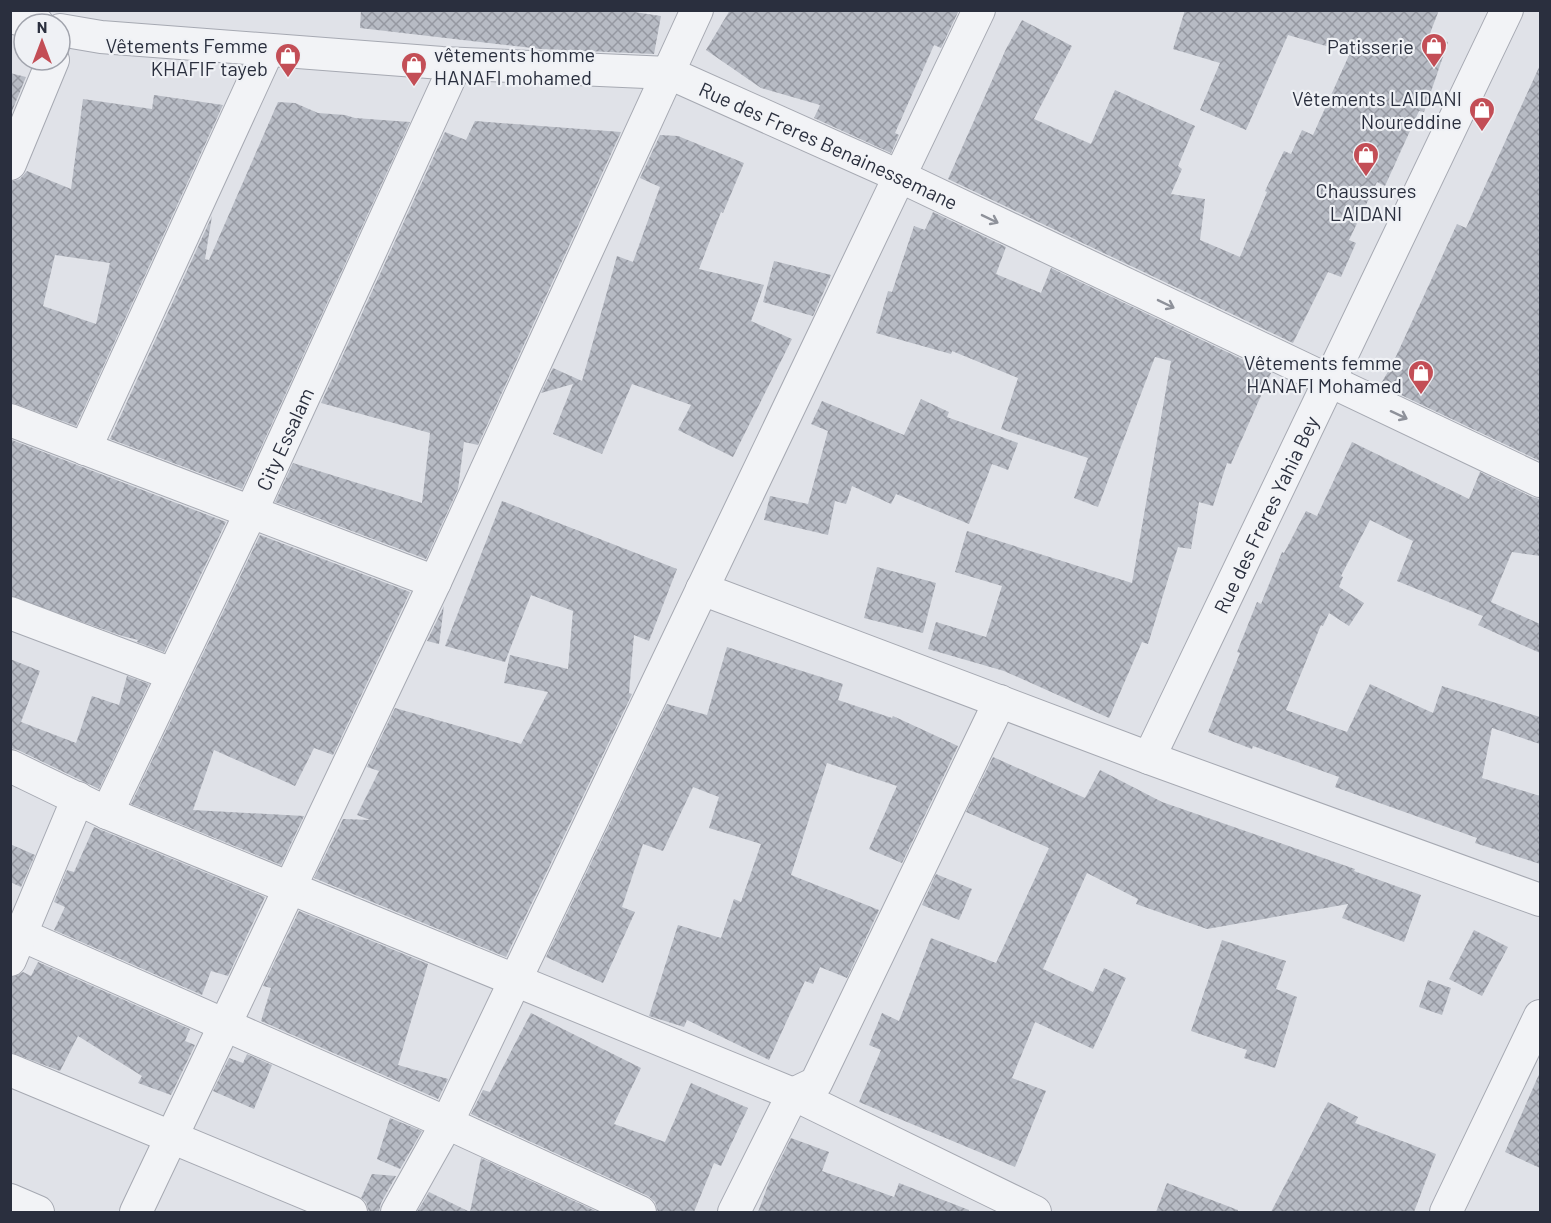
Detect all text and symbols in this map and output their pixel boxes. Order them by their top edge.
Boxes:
north arrow [12,12,72,72]
text: N [37,17,47,36]
shop icon: Patisserie [1419,31,1449,69]
place label: Vêtements Femme KHAFIF tayeb [105,33,268,80]
place label: Patisserie [1327,34,1414,58]
shop icon: Vêtements Femme KHAFIF tayeb [273,41,303,79]
place label: vêtements homme HANAFI mohamed [434,42,595,89]
shop icon: vêtements homme HANAFI mohamed [399,50,429,88]
street label: Rue des Freres Benainessemane [696,76,962,214]
place label: Vêtements LAIDANI Noureddine [1292,86,1462,133]
shop icon: Vêtements LAIDANI Noureddine [1467,95,1497,133]
shop icon: Chaussures LAIDANI [1351,140,1381,178]
place label: Chaussures LAIDANI [1316,178,1416,225]
one-way arrow [981,214,999,226]
one-way arrow [1157,298,1175,310]
place label: Vêtements femme HANAFI Mohamed [1244,350,1402,397]
shop icon: Vêtements femme HANAFI Mohamed [1406,358,1436,396]
street label: City Essalam [251,384,318,494]
one-way arrow [1389,409,1407,421]
street label: Rue des Freres Yahia Bey [1208,412,1323,617]

